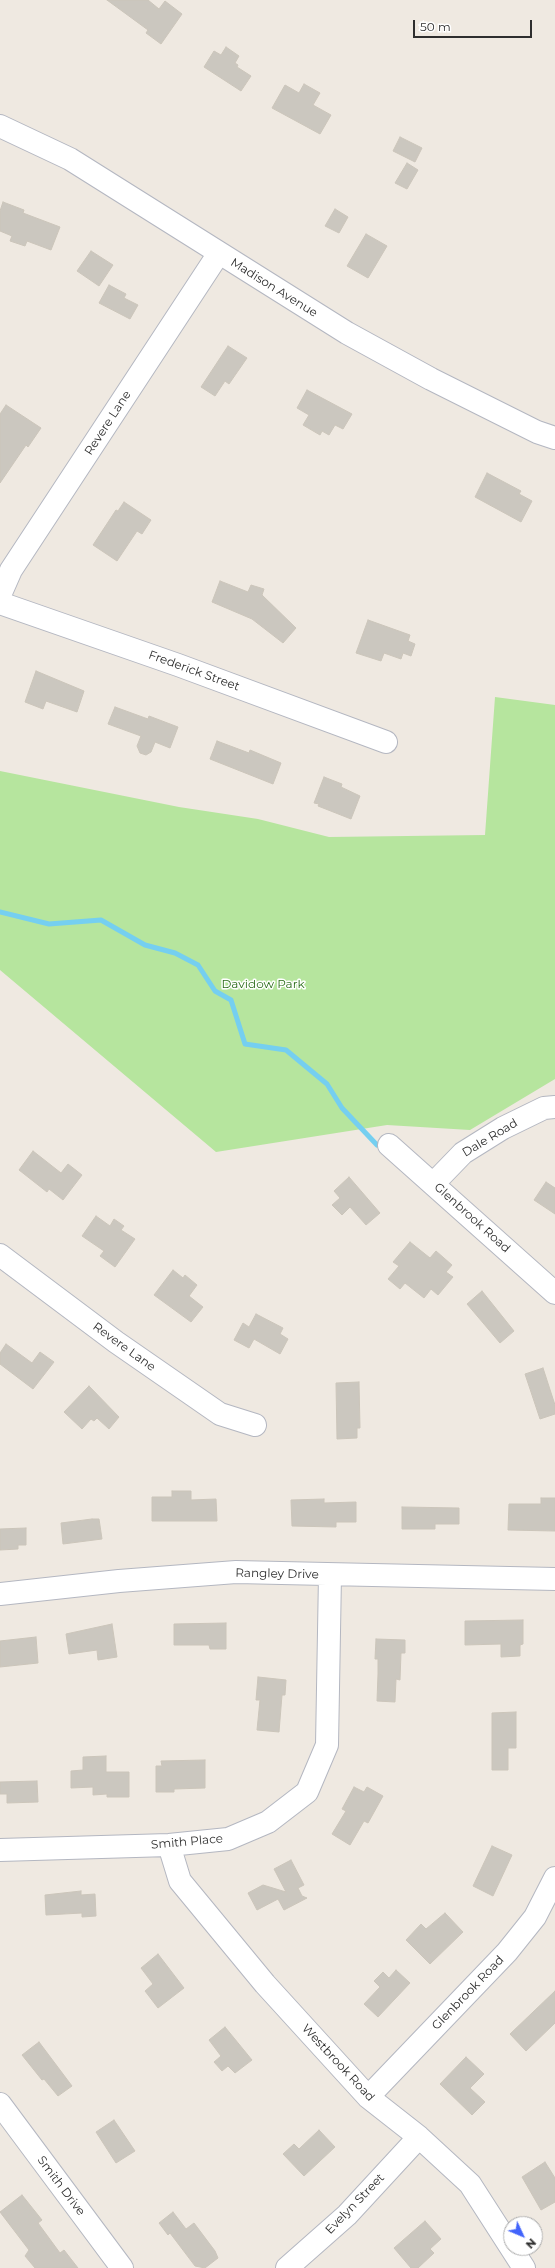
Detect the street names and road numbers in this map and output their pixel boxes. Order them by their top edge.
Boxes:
street label: Madison Avenue [228,255,320,321]
street label: Revere Lane [82,388,134,458]
street label: Frederick Street [146,648,242,694]
street label: Dale Road [460,1116,520,1160]
street label: Glenbrook Road [431,1180,513,1256]
street label: Revere Lane [90,1319,158,1375]
street label: Rangley Drive [235,1566,319,1582]
street label: Smith Place [150,1832,224,1852]
street label: Glenbrook Road [429,1953,507,2033]
street label: Westbrook Road [299,2021,377,2105]
street label: Smith Drive [34,2153,88,2219]
street label: Evelyn Street [322,2171,388,2237]

